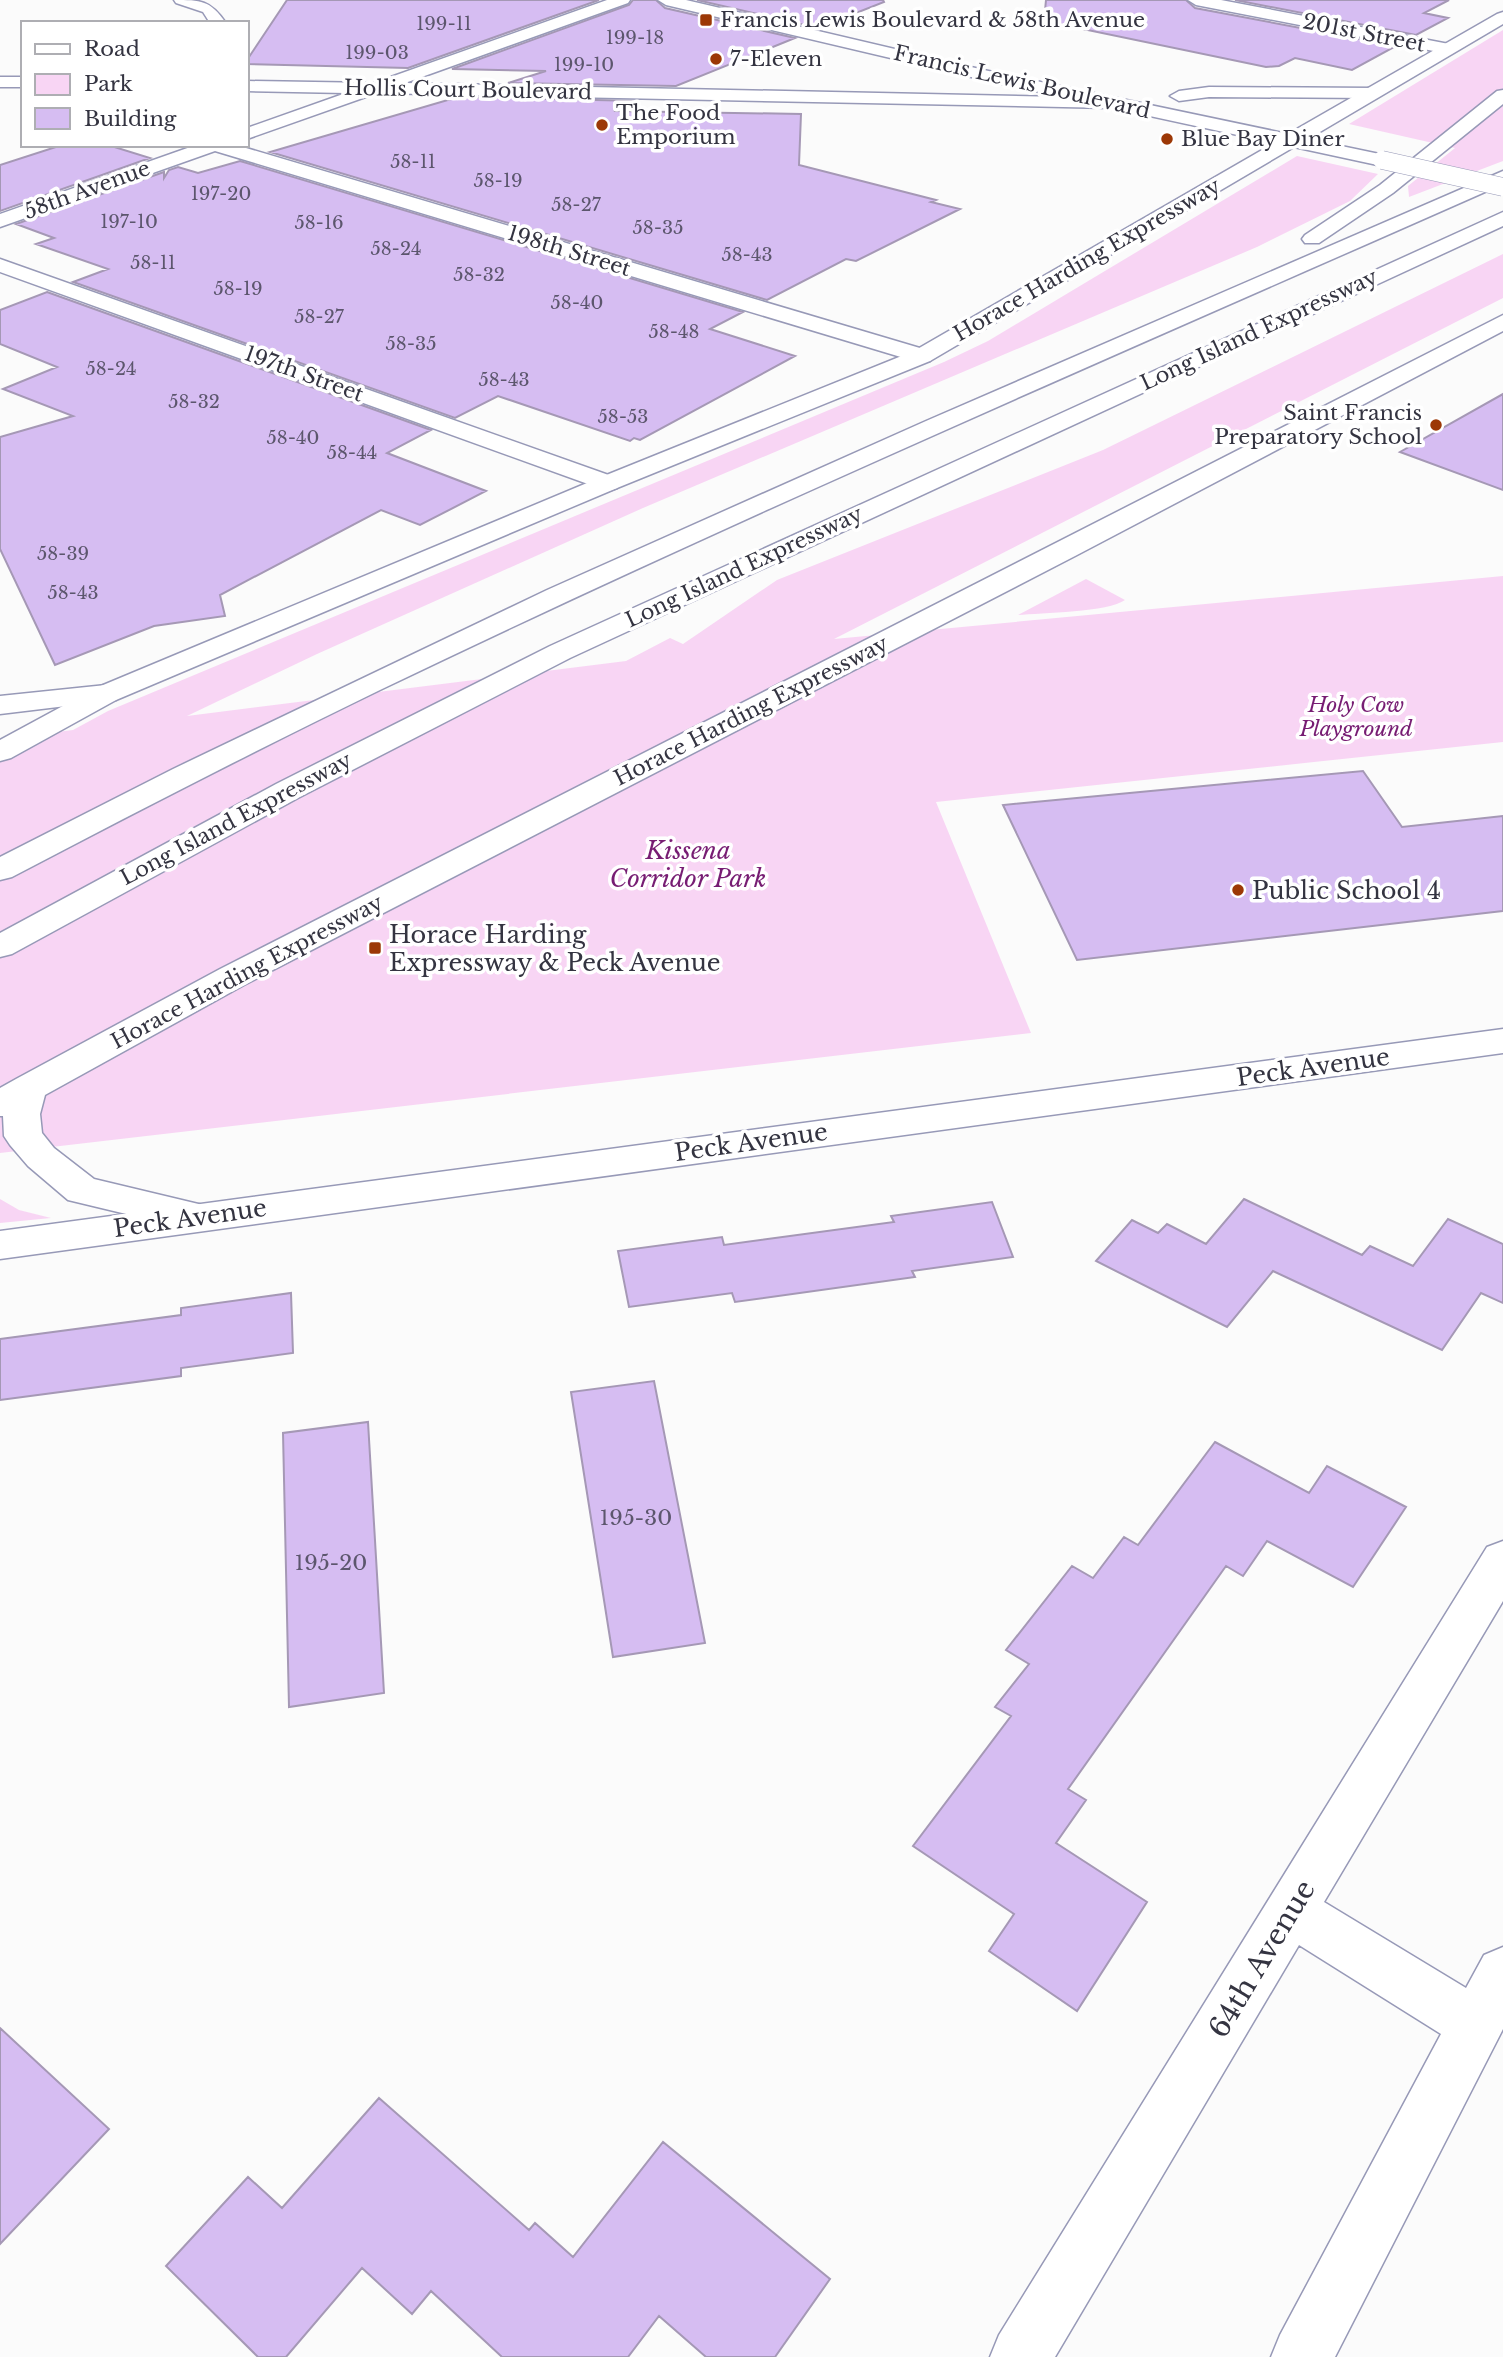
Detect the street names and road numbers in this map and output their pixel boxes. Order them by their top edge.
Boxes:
street label: 201st Street [1301,8,1427,58]
street label: Francis Lewis Boulevard [891,40,1153,124]
street label: Hollis Court Boulevard [344,75,592,105]
street label: 58th Avenue [20,155,154,225]
street label: Horace Harding Expressway [949,172,1226,347]
street label: 198th Street [504,220,634,282]
street label: Long Island Expressway [1136,263,1382,396]
street label: 197th Street [241,340,367,408]
street label: Long Island Expressway [621,500,867,633]
street label: Horace Harding Expressway [610,630,893,792]
street label: Long Island Expressway [116,747,357,891]
street label: Horace Harding Expressway [107,889,388,1055]
street label: Peck Avenue [1235,1042,1391,1092]
street label: Peck Avenue [673,1117,829,1167]
street label: Peck Avenue [112,1193,268,1243]
street label: 64th Avenue [1201,1874,1323,2044]

